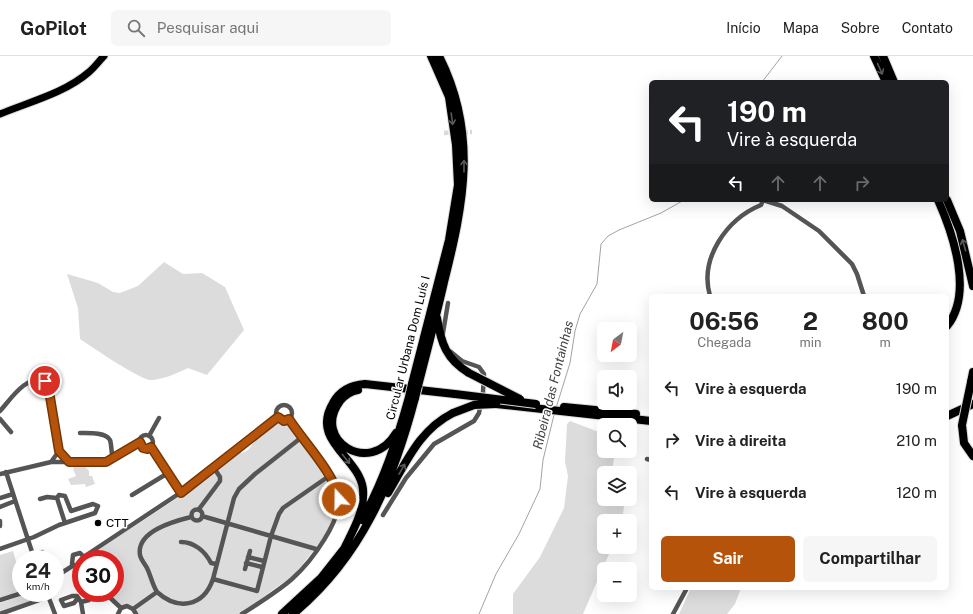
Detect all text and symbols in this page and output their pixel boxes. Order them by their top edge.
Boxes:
search box [111,10,391,46]
text: GoPilot [20,17,87,39]
icon: search [125,17,147,39]
text: Pesquisar aqui [157,19,259,36]
text: Início [726,20,761,36]
text: Mapa [783,20,819,36]
text: Sobre [841,20,880,36]
text: Contato [902,20,953,36]
one-way arrow [877,63,884,75]
text: 190 m [727,95,807,128]
icon: left [661,96,713,148]
one-way arrow [448,112,456,125]
text: Vire à esquerda [727,129,857,150]
one-way arrow [460,160,468,173]
icon: left [725,172,747,194]
icon: ahead [767,172,789,194]
icon: ahead [809,172,831,194]
icon: right [851,172,873,194]
one-way arrow [960,239,967,252]
street label: Circular Urbana Dom Luís I [383,274,433,422]
text: 06:56 [689,307,759,335]
text: 2 [803,307,818,335]
text: 800 [862,307,909,335]
water label: Ribeira das Fontainhas [530,319,576,451]
north arrow [597,322,637,362]
map controls [597,322,637,602]
text: Chegada [697,335,751,350]
text: min [799,335,821,350]
text: m [880,335,891,350]
pin [28,364,62,398]
icon: arrive [34,370,56,392]
button: sound [597,370,637,410]
icon: left [661,377,683,399]
text: Vire à esquerda [695,380,807,397]
text: 190 m [896,380,937,397]
button: search [597,418,637,458]
icon: right [661,429,683,451]
text: Vire à direita [695,432,786,449]
text: 210 m [896,432,937,449]
one-way arrow [342,454,350,465]
one-way arrow [399,463,407,475]
button: layers [597,466,637,506]
position arrow [318,478,360,520]
icon: left [661,481,683,503]
text: Vire à esquerda [695,484,807,501]
text: 120 m [896,484,937,501]
button: + [597,514,637,554]
place label: CTT [106,516,129,530]
marker: CTT [93,518,103,528]
button: Sair [661,536,795,582]
button: Compartilhar [803,536,937,582]
speed limit sign: 30 [72,550,124,602]
text: 24 [25,559,51,583]
button: − [597,562,637,602]
text: km/h [26,580,50,592]

